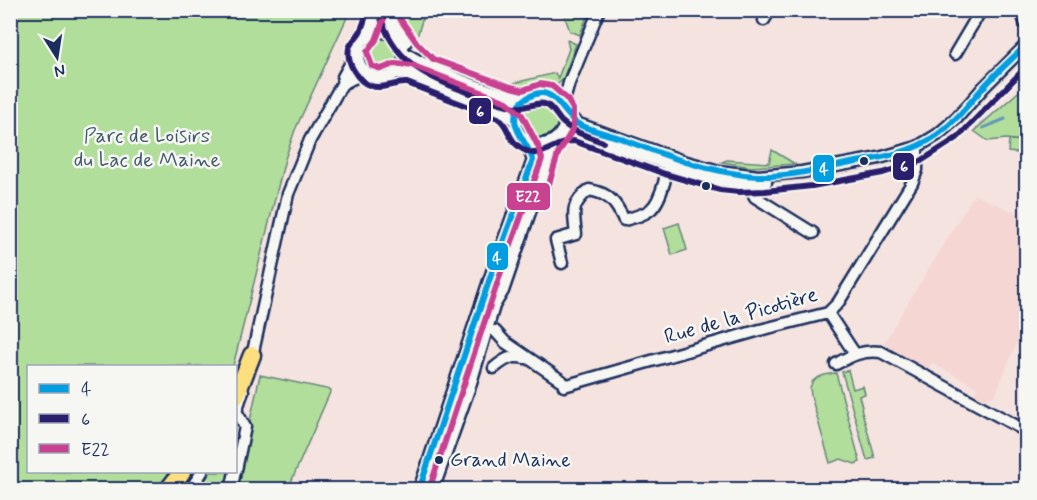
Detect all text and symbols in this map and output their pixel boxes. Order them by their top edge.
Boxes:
north arrow [27,27,87,87]
text: N [52,59,67,82]
line badge: 6 [468,97,492,125]
text: 6 [476,102,484,123]
park label: Parc de Loisirs du Lac de Maine [74,122,220,174]
line badge: 6 [892,152,915,181]
line badge: 4 [812,154,835,183]
unlabelled marker [858,155,870,167]
text: 6 [900,157,908,178]
text: 4 [819,159,829,180]
unlabelled marker [700,180,712,192]
line badge: E22 [506,182,551,211]
text: E22 [515,187,541,208]
line badge: 4 [486,242,509,271]
text: 4 [492,248,502,269]
street label: Rue de la Picotière [661,281,821,351]
legend [27,365,237,473]
text: 4 [81,378,91,402]
text: 6 [81,408,90,432]
text: E22 [81,438,110,462]
place label: Grand Maine [450,447,571,474]
marker: Grand Maine [433,454,445,466]

